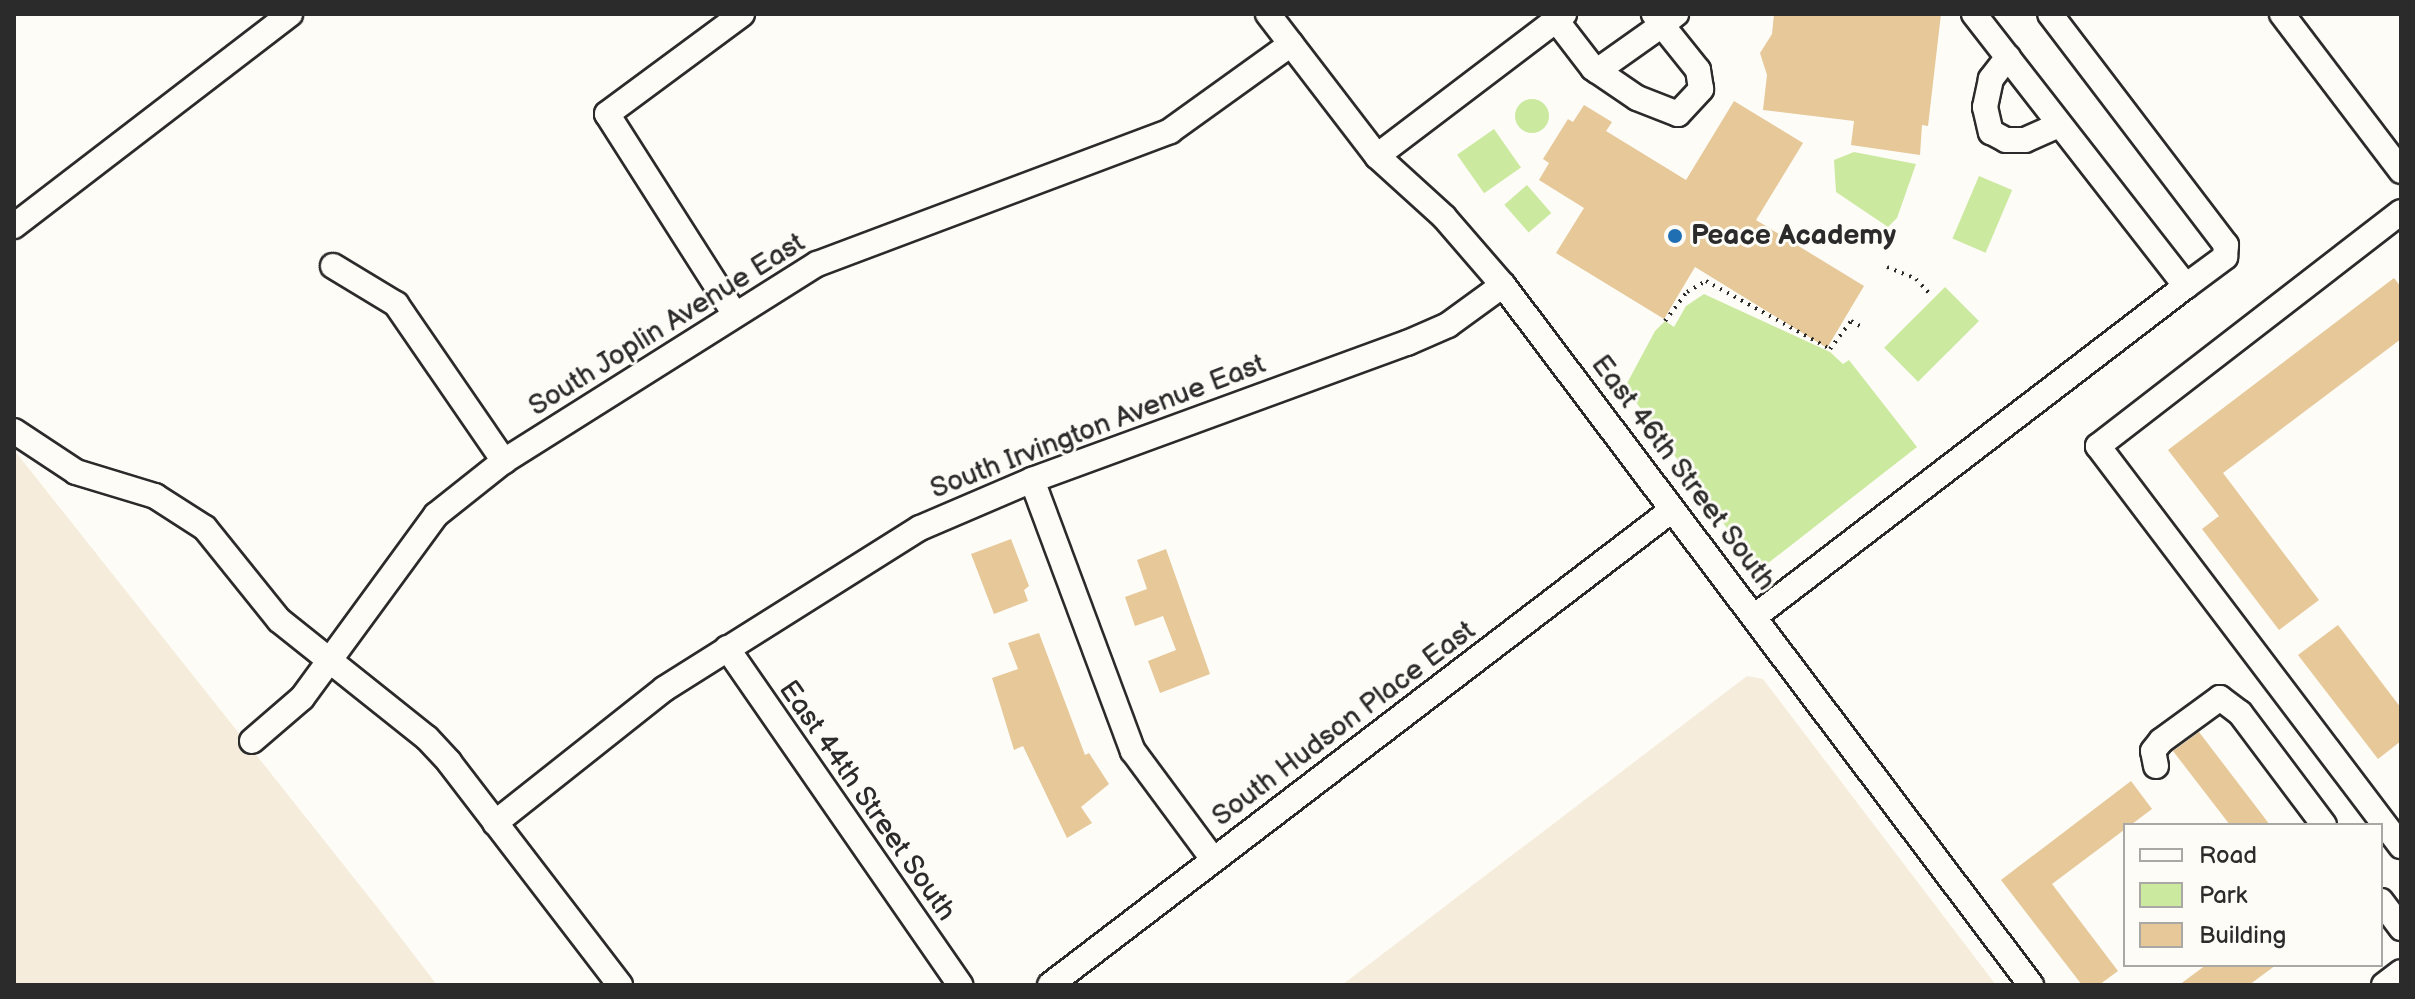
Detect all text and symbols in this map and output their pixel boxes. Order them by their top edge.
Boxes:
place label: Peace Academy [1691,219,1896,253]
street label: South Joplin Avenue East [522,226,812,424]
marker: Peace Academy [1666,227,1684,245]
street label: South Irvington Avenue East [926,348,1270,506]
street label: East 46th Street South [1583,348,1783,598]
street label: South Hudson Place East [1206,614,1482,834]
street label: East 44th Street South [771,674,963,928]
legend [2123,823,2383,967]
text: Road [2199,841,2257,870]
text: Park [2199,881,2247,910]
text: Building [2199,921,2286,950]

